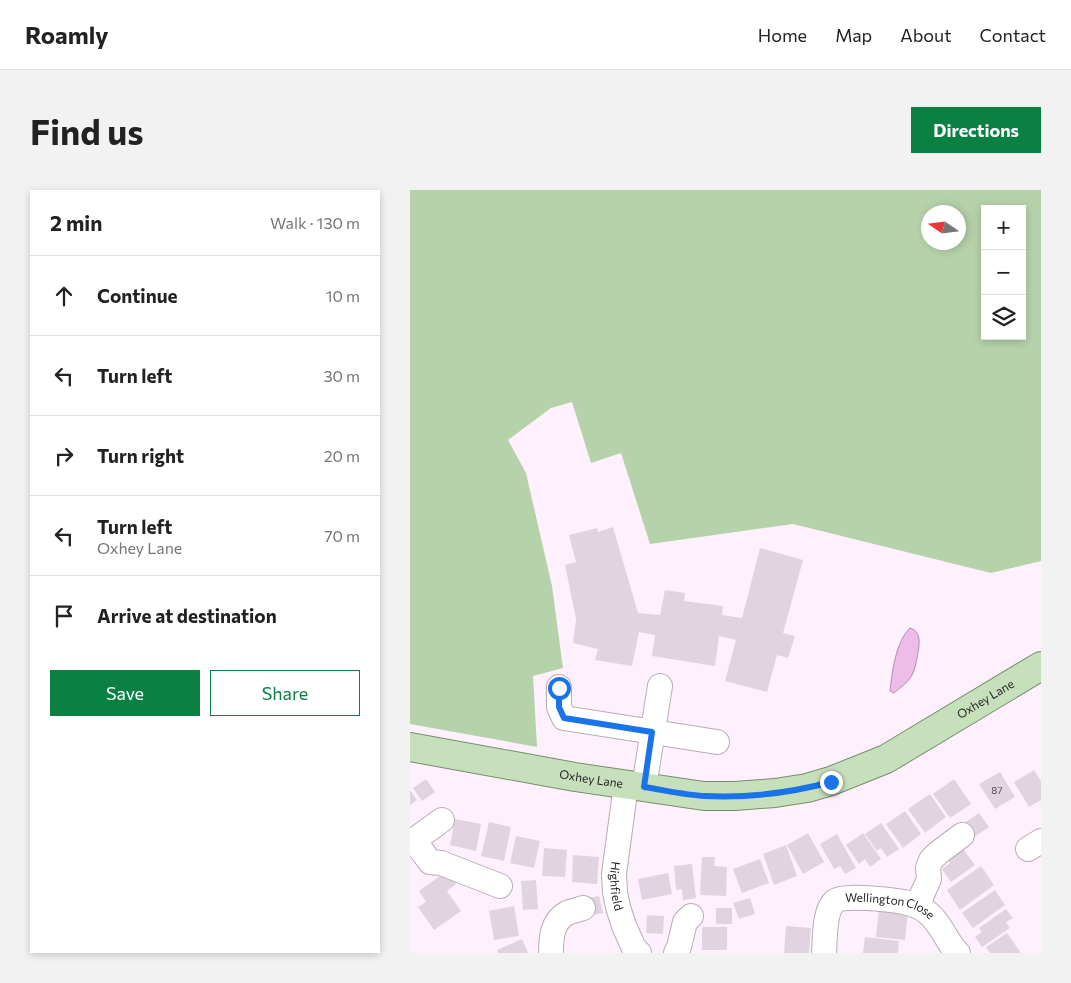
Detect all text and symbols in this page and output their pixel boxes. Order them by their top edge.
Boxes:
text: Roamly [25,20,108,49]
text: Home [758,24,807,46]
text: Map [835,24,872,46]
text: About [900,24,952,46]
text: Contact [980,24,1046,46]
button: Directions [911,107,1041,153]
text: Find us [30,109,144,152]
north arrow [921,205,966,250]
map controls [981,205,1026,340]
button: + [981,205,1026,250]
text: 2 min [50,210,102,235]
text: Walk · 130 m [270,213,360,232]
button: − [981,250,1026,295]
icon: ahead [50,282,78,310]
text: Continue [97,284,177,307]
text: 10 m [326,286,360,305]
button: layers [981,295,1026,340]
icon: left [50,362,78,390]
text: Turn left [97,364,172,387]
text: 30 m [323,366,360,385]
icon: right [50,442,78,470]
text: Turn right [97,444,184,467]
text: 20 m [324,446,360,465]
text: Turn left [97,515,172,538]
icon: left [50,522,78,550]
text: 70 m [324,526,360,545]
text: Oxhey Lane [97,538,182,557]
icon: arrive [50,602,78,630]
text: Arrive at destination [97,604,277,627]
button: Save [50,670,200,716]
button: Share [210,670,360,716]
street label: Oxhey Lane [954,676,1016,721]
route start [548,677,571,700]
street label: Oxhey Lane [558,766,624,790]
route end [820,771,843,794]
house number: 87 [991,784,1003,796]
street label: Highfield [608,861,627,912]
street label: Wellington Close [845,890,938,922]

